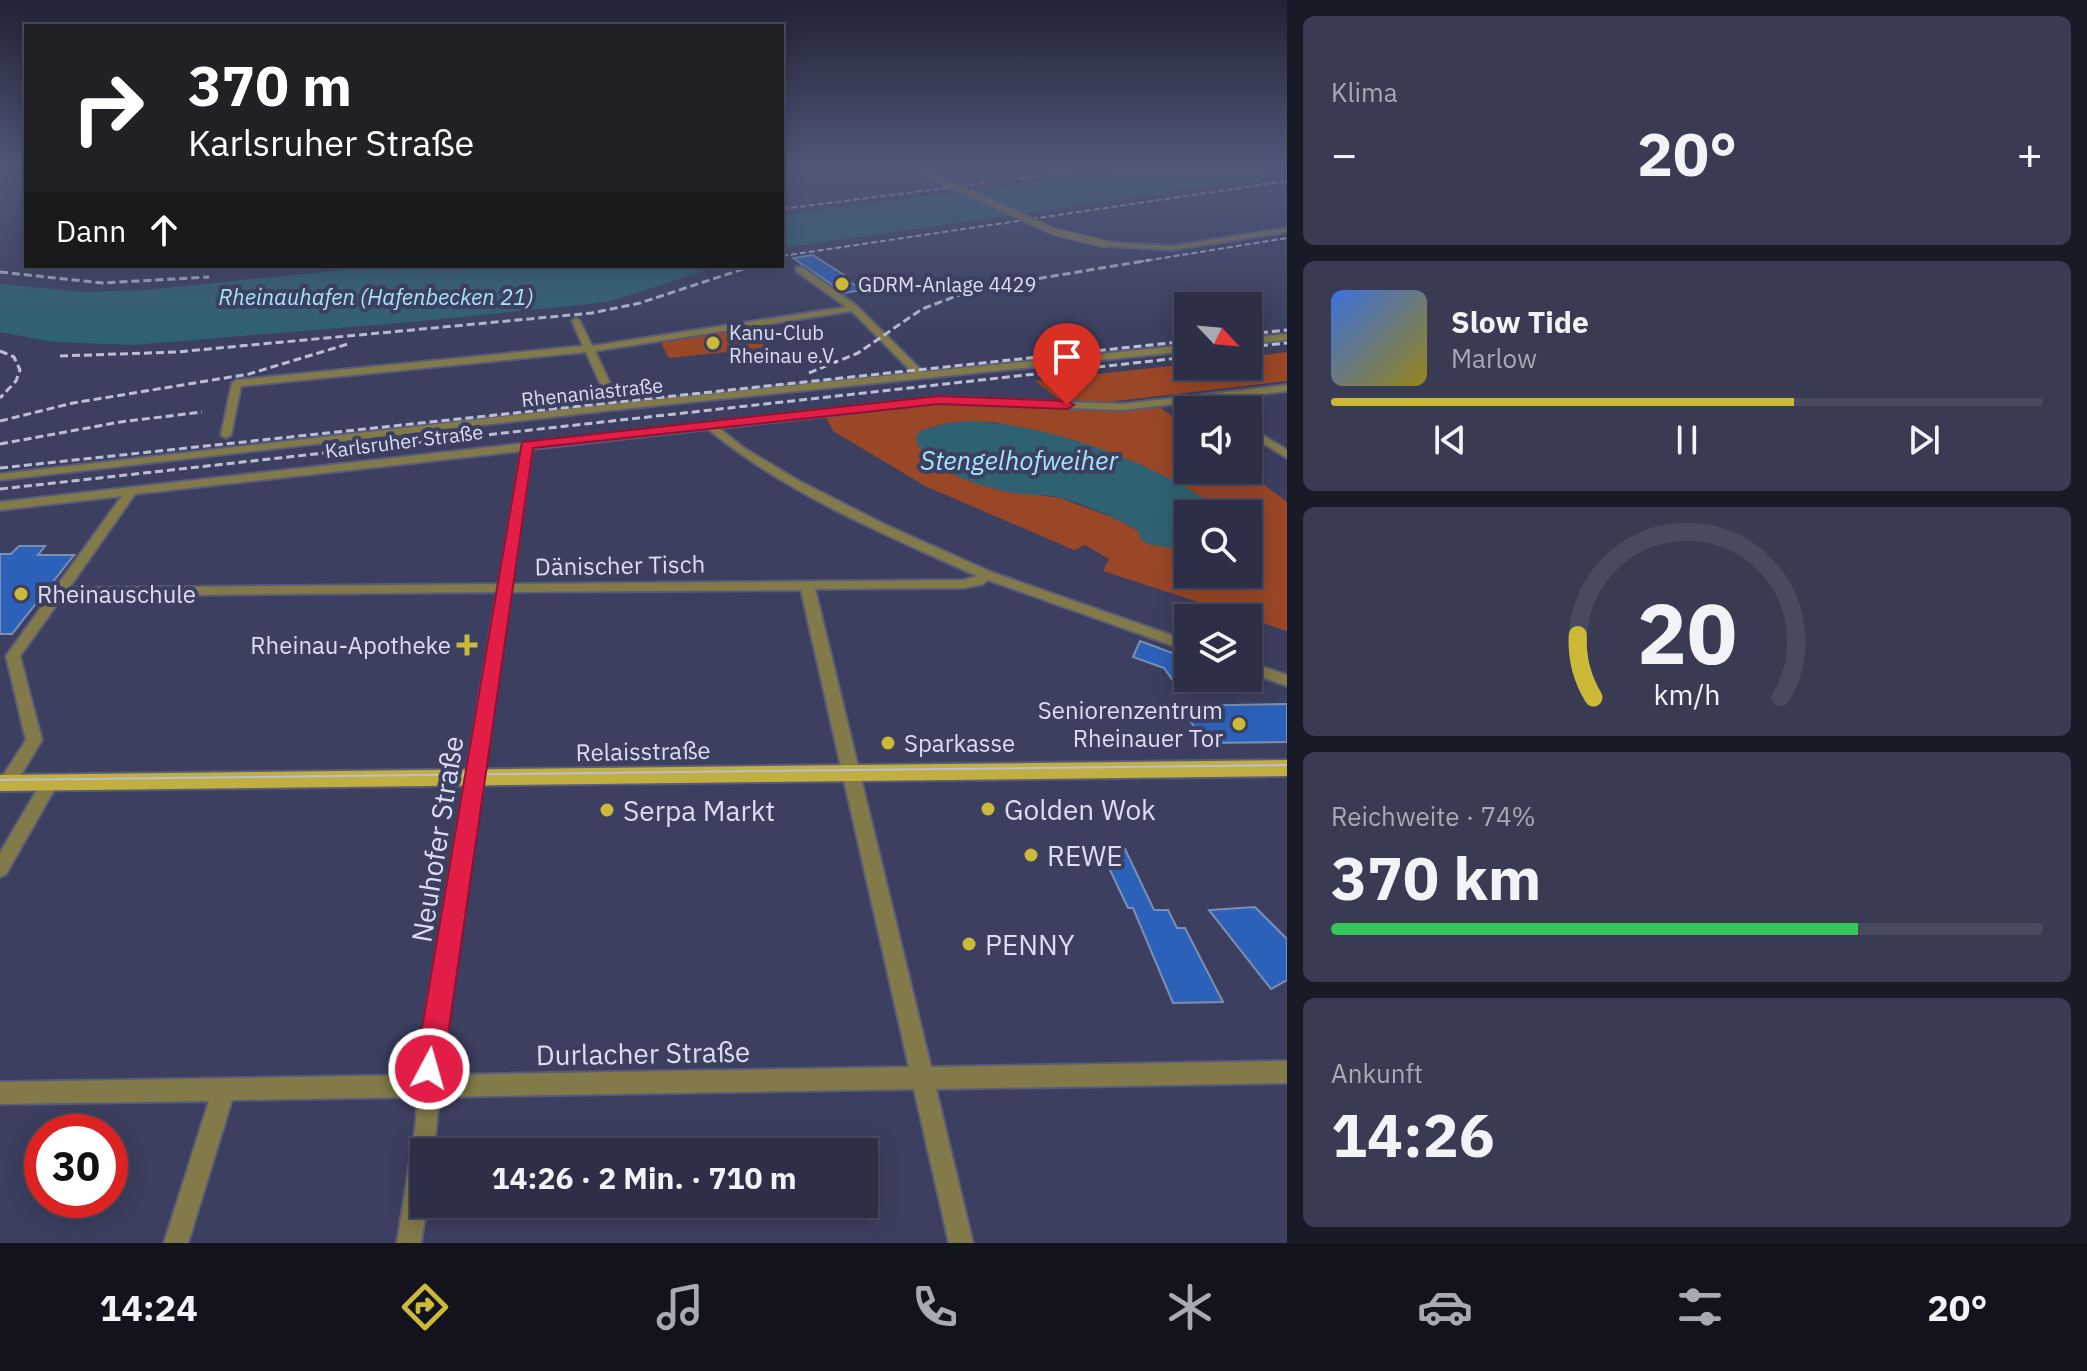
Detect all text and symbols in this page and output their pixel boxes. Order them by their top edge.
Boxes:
text: 370 m [188,49,352,121]
icon: right [56,56,160,160]
text: Klima [1331,75,1398,109]
text: 20° [1637,114,1737,193]
text: Karlsruher Straße [188,119,474,166]
text: − [1331,125,1357,182]
text: + [2017,125,2043,182]
icon: ahead [142,208,186,252]
text: Dann [56,211,126,250]
place label: GDRM-Anlage 4429 [858,271,1036,298]
marker: GDRM-Anlage 4429 [833,275,851,293]
water label: Rheinauhafen (Hafenbecken 21) [218,282,534,311]
north arrow [1174,292,1262,380]
map controls [1174,292,1262,692]
text: Slow Tide [1451,302,1589,341]
place label: Kanu-Club Rheinau e.V. [729,319,839,369]
pin [1033,323,1101,405]
marker: Kanu-Club Rheinau e.V. [704,334,722,352]
icon: arrive [1045,335,1089,379]
text: Marlow [1451,341,1537,375]
street label: Rhenaniastraße [520,371,664,413]
button: sound [1174,396,1262,484]
street label: Karlsruher Straße [323,418,485,464]
icon: previous [1428,418,1472,462]
icon: pause [1665,418,1709,462]
icon: next [1902,418,1946,462]
water label: Stengelhofweiher [920,443,1119,477]
button: search [1174,500,1262,588]
street label: Dänischer Tisch [534,548,706,582]
place label: Rheinauschule [37,578,196,610]
text: 20 [1637,578,1737,686]
marker: Rheinauschule [12,585,30,603]
button: layers [1174,604,1262,692]
place label: Rheinau-Apotheke [250,629,451,661]
marker: Rheinau-Apotheke [458,636,476,654]
text: km/h [1653,676,1721,713]
place label: Seniorenzentrum Rheinauer Tor [1038,694,1223,754]
marker: Seniorenzentrum Rheinauer Tor [1230,715,1248,733]
place label: Sparkasse [904,727,1015,759]
street label: Neuhofer Straße [402,733,472,945]
street label: Relaisstraße [575,734,711,768]
marker: Sparkasse [879,734,897,752]
place label: Golden Wok [1004,791,1156,828]
place label: Serpa Markt [623,792,775,829]
text: Reichweite · 74% [1331,799,1536,833]
marker: Golden Wok [979,800,997,818]
marker: Serpa Markt [598,801,616,819]
place label: REWE [1047,837,1123,874]
text: 370 km [1331,838,1541,917]
marker: REWE [1022,846,1040,864]
place label: PENNY [985,926,1075,963]
marker: PENNY [960,935,978,953]
position arrow [387,1027,471,1111]
street label: Durlacher Straße [536,1033,750,1073]
text: Ankunft [1331,1056,1423,1090]
text: 14:26 [1331,1095,1495,1174]
speed limit sign: 30 [24,1114,128,1218]
text: 14:26 · 2 Min. · 710 m [491,1158,797,1197]
icon: directions [397,1279,453,1335]
icon: music [652,1279,708,1335]
icon: phone [907,1279,963,1335]
icon: climate [1162,1279,1218,1335]
icon: car [1417,1279,1473,1335]
icon: filters [1672,1279,1728,1335]
text: 14:24 [100,1284,198,1331]
text: 20° [1927,1284,1987,1331]

